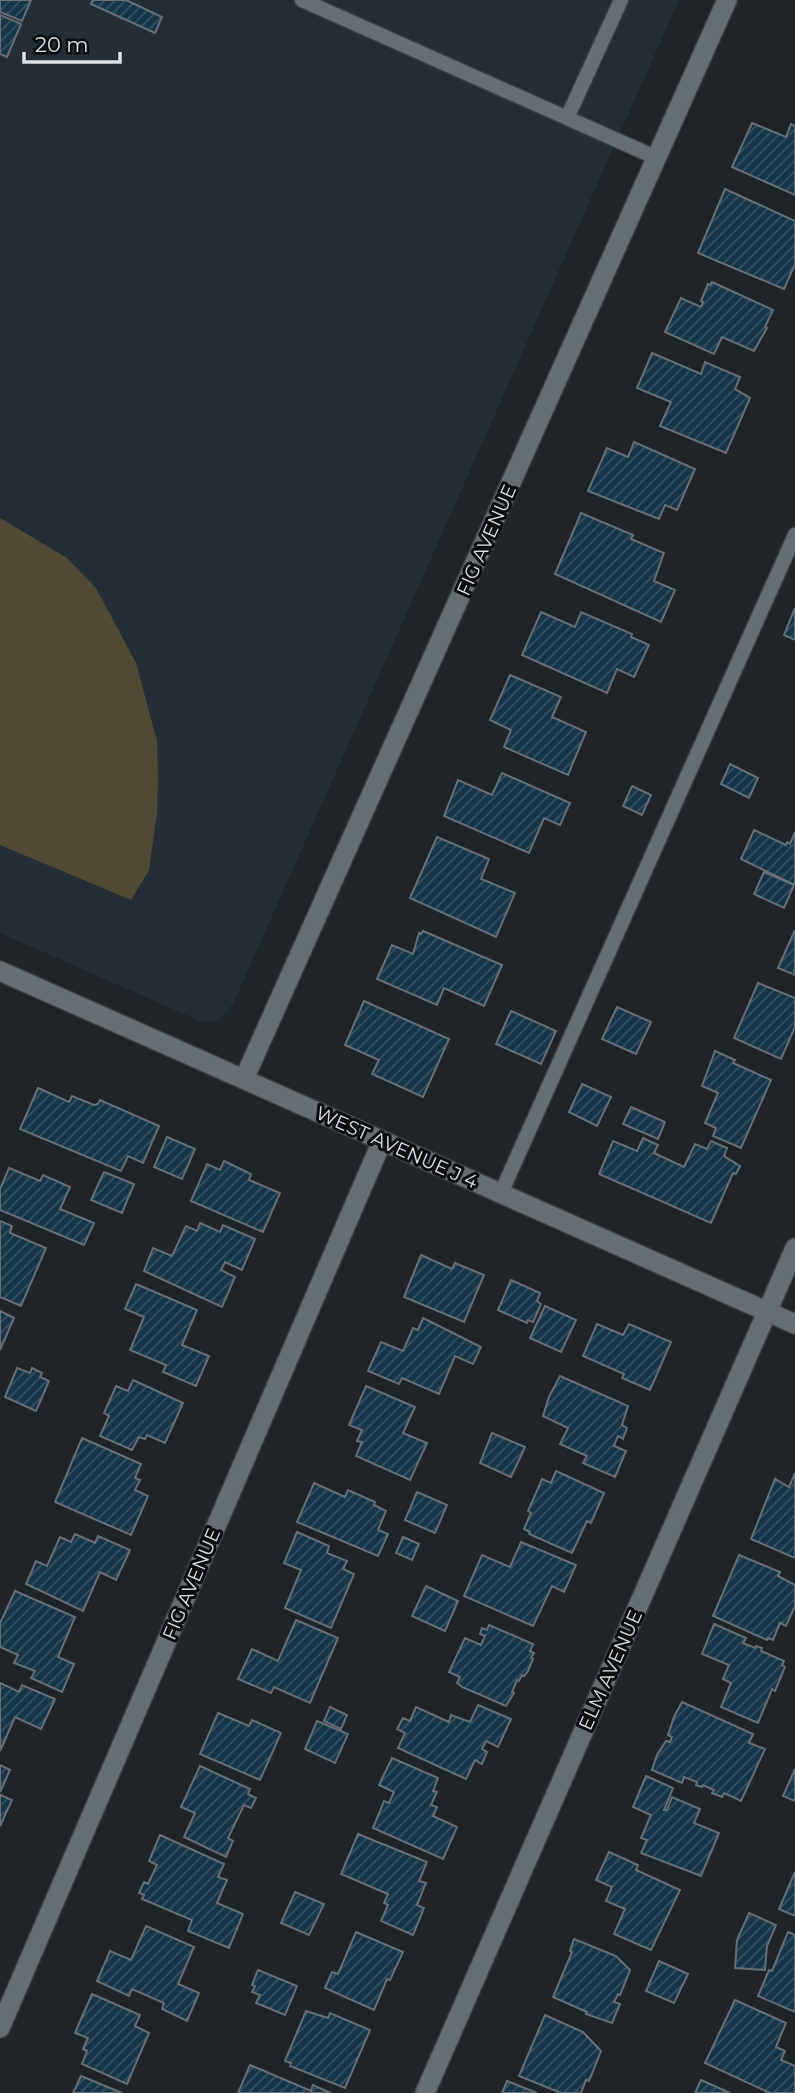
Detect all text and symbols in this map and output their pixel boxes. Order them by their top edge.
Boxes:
scale bar [24,21,121,65]
text: 20 m [35,32,89,57]
street label: FIG AVENUE [452,481,521,599]
street label: WEST AVENUE J 4 [312,1101,482,1194]
street label: FIG AVENUE [158,1525,225,1644]
street label: ELM AVENUE [574,1607,647,1734]

